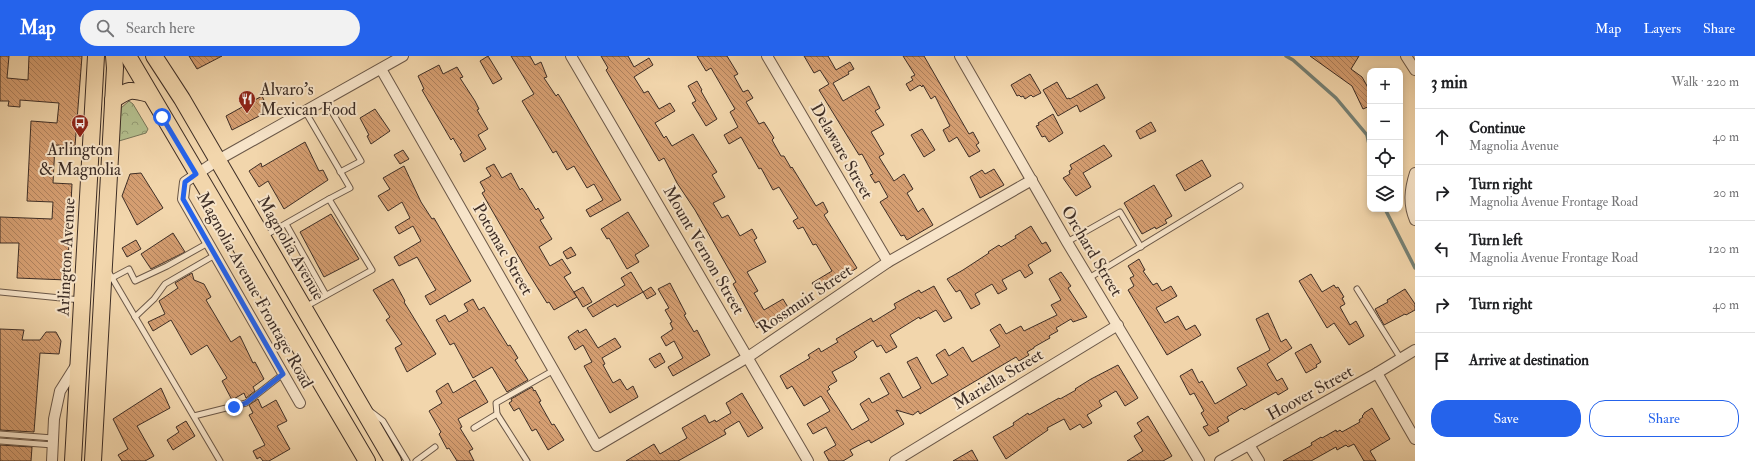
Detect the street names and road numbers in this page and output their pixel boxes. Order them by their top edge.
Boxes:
street label: Delaware Street [806,99,878,203]
street label: Mount Vernon Street [659,182,750,319]
street label: Magnolia Avenue Frontage Road [192,188,318,392]
street label: Magnolia Avenue [253,192,329,304]
street label: Arlington Avenue [52,197,80,318]
street label: Potomac Street [468,199,538,299]
street label: Orchard Street [1057,202,1128,301]
street label: Rossmuir Street [754,260,856,338]
street label: Mariella Street [949,344,1047,414]
street label: Hoover Street [1263,361,1357,425]

